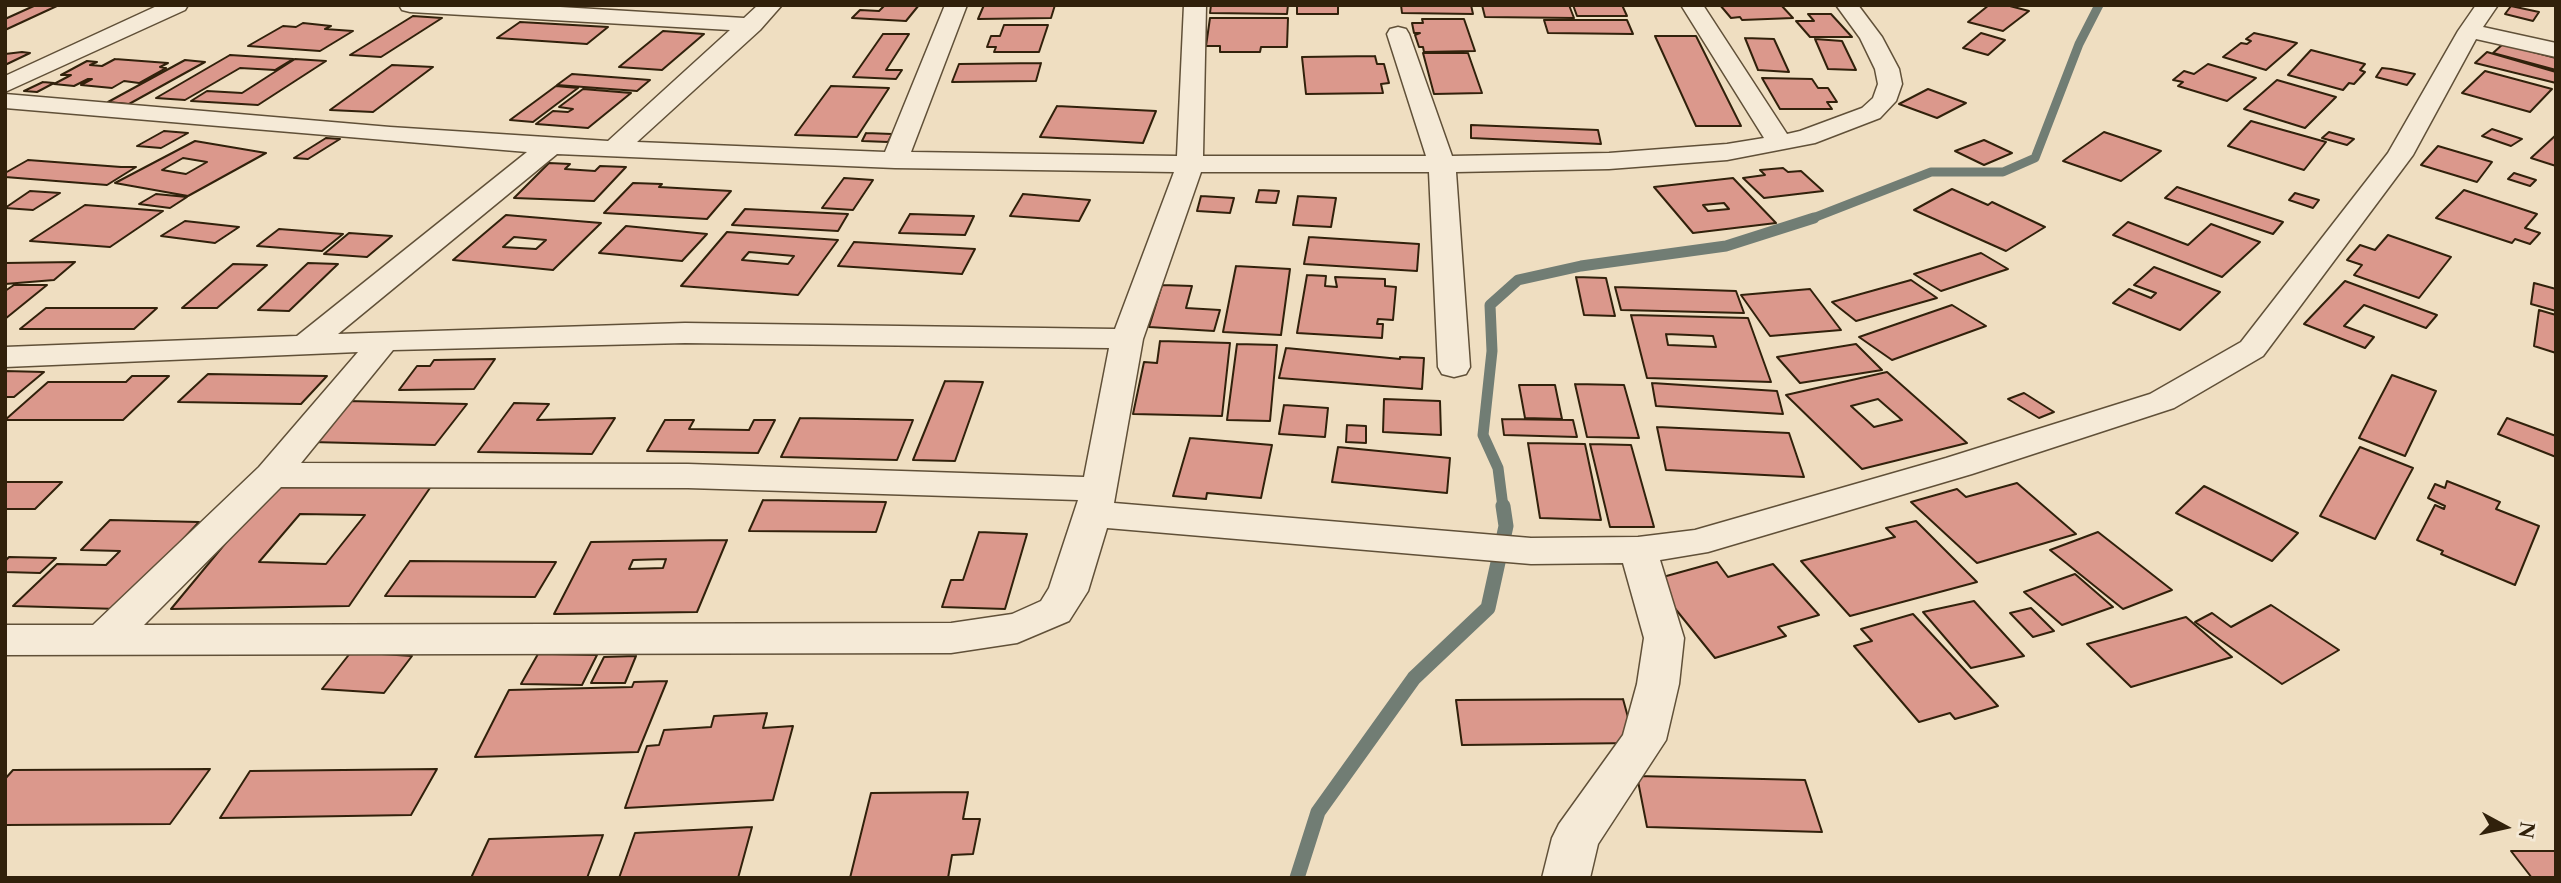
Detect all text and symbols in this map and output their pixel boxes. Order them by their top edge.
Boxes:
north arrow [2470,792,2540,862]
text: N [2514,820,2539,840]

